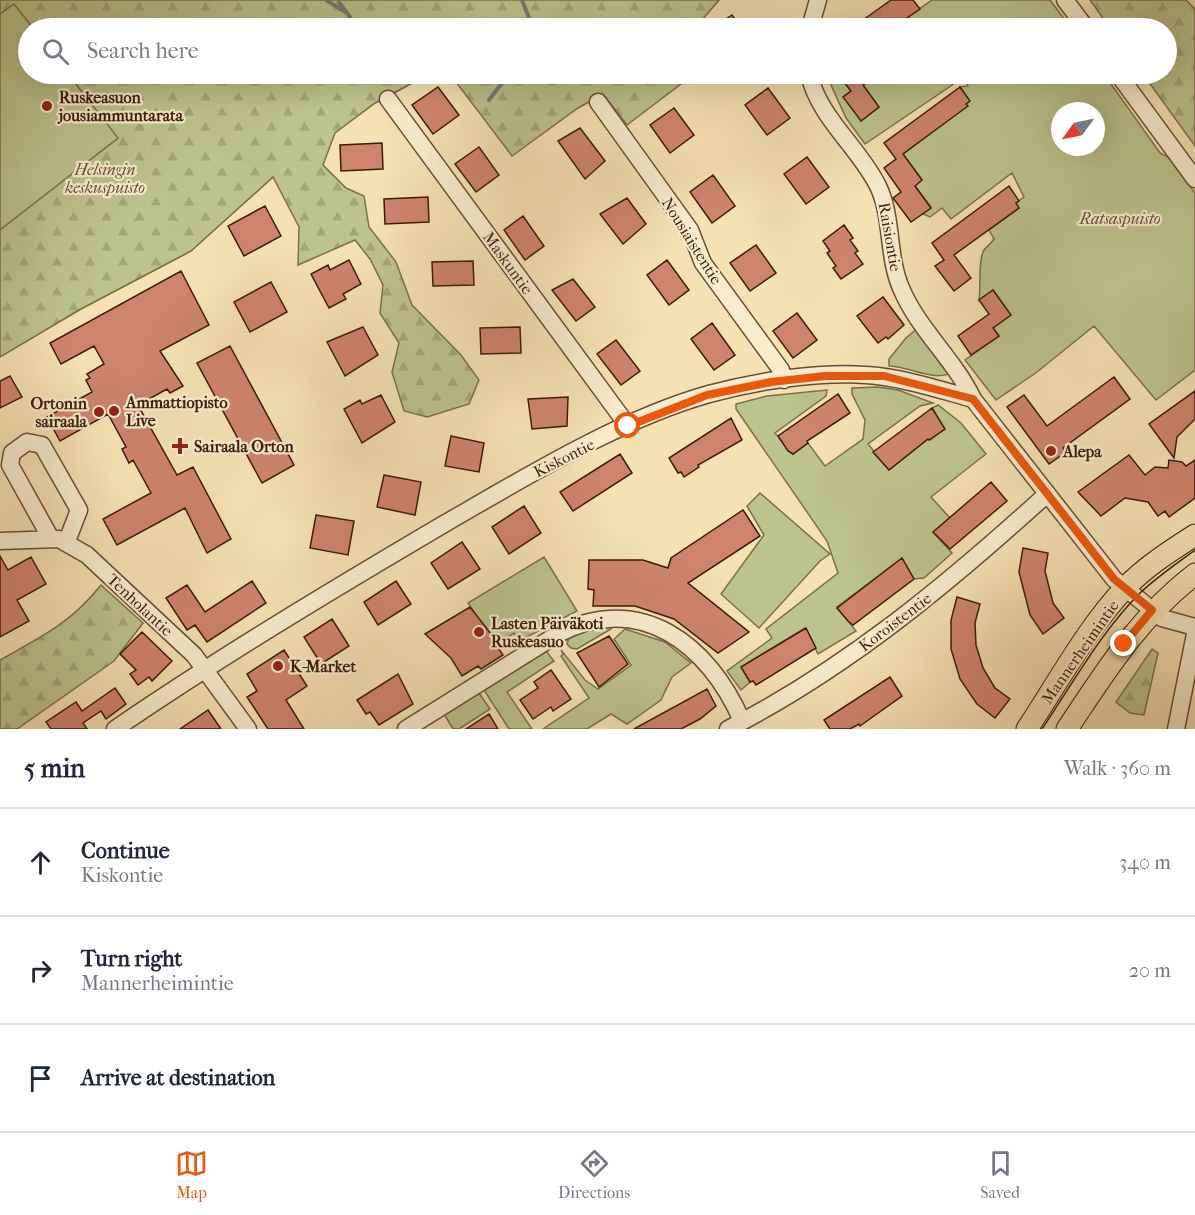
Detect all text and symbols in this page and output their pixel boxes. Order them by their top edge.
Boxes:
search box [18,18,1177,84]
icon: search [39,35,72,68]
text: Search here [87,38,199,64]
place label: Ruskeasuon jousiammuntarata [57,88,184,125]
marker: Ruskeasuon jousiammuntarata [40,99,54,113]
north arrow [1051,102,1105,156]
park label: Helsingin keskuspuisto [64,160,145,197]
street label: Nousiaistentie [658,194,726,288]
street label: Raisiontie [875,201,905,273]
park label: Ratsaspuisto [1078,209,1161,228]
street label: Maskuntie [479,228,537,298]
place label: Ammattiopisto Live [125,393,228,430]
place label: Ortonin sairaala [30,394,88,431]
marker: Ammattiopisto Live [107,404,121,418]
marker: Ortonin sairaala [92,405,106,419]
route start [614,412,640,438]
street label: Kiskontie [530,435,598,481]
marker: Sairaala Orton [171,437,189,455]
place label: Sairaala Orton [194,437,295,456]
place label: Alepa [1062,442,1102,462]
marker: Alepa [1044,444,1058,458]
street label: Tenholantie [103,570,177,640]
street label: Koroistentie [855,589,935,655]
street label: Mannerheimintie [1037,596,1123,707]
place label: Lasten Päiväkoti Ruskeasuo [491,614,604,651]
marker: Lasten Päiväkoti Ruskeasuo [472,625,486,639]
route end [1110,630,1136,656]
place label: K-Market [290,657,356,676]
marker: K-Market [271,659,285,673]
text: 5 min [24,753,85,784]
text: Walk · 360 m [1064,757,1171,780]
text: Continue [81,838,170,864]
icon: ahead [24,846,57,879]
text: 340 m [1119,851,1171,874]
text: Kiskontie [81,864,163,887]
text: Turn right [81,946,182,972]
icon: right [24,954,57,987]
text: 20 m [1129,959,1171,982]
text: Mannerheimintie [81,972,234,995]
icon: arrive [24,1062,57,1095]
text: Arrive at destination [81,1065,275,1091]
tab: Map [175,1147,208,1202]
tab: Directions [558,1147,630,1202]
tab: Saved [980,1147,1020,1202]

